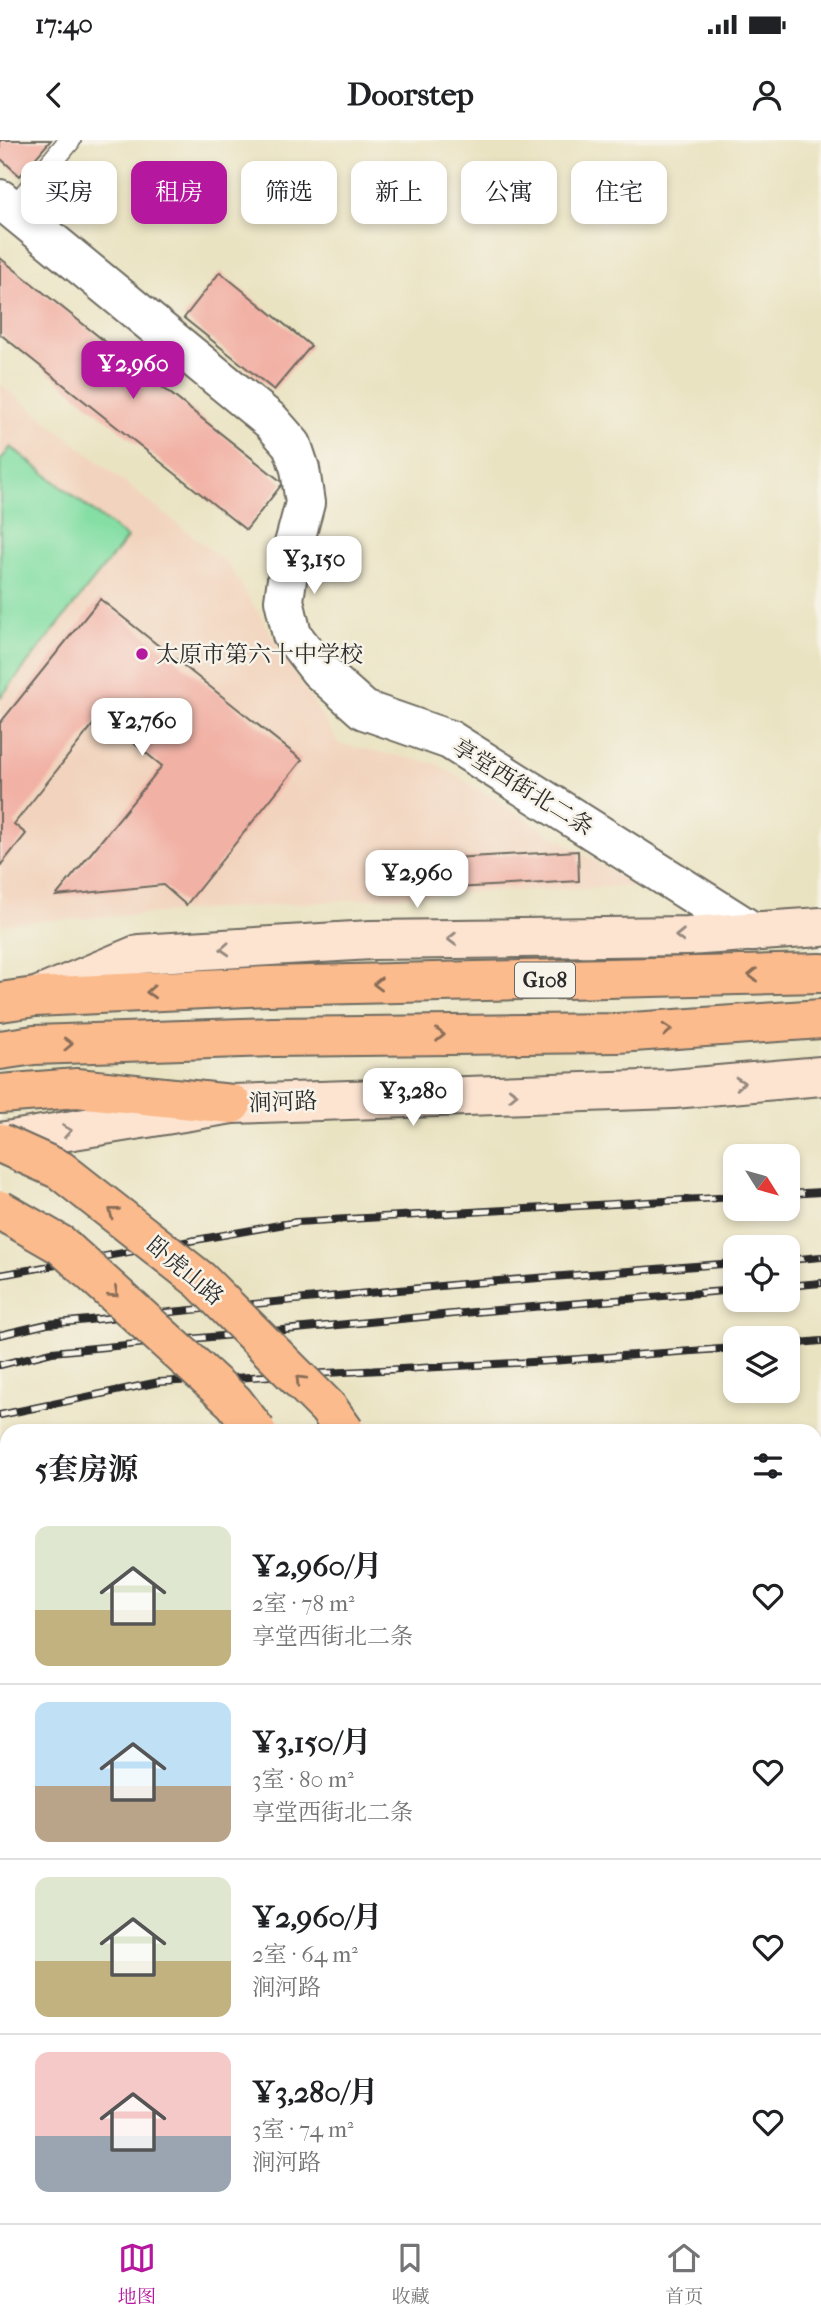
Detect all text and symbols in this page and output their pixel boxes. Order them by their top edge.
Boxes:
text: 17:40 [35,9,93,40]
icon: back [35,76,73,114]
text: Doorstep [347,76,474,113]
icon: person [748,76,786,114]
chip: 买房 [21,161,117,224]
chip: 租房 [131,161,227,224]
chip: 筛选 [241,161,337,224]
chip: 新上 [351,161,447,224]
chip: 公寓 [461,161,557,224]
chip: 住宅 [571,161,667,224]
pin: ¥2,960 [76,342,190,401]
text: ¥2,960 [97,350,169,377]
pin: ¥3,150 [257,536,371,596]
text: ¥3,150 [283,545,345,572]
place label: 太原市第六十中学校 [156,641,363,668]
marker: 太原市第六十中学校 [134,646,150,662]
pin: ¥2,760 [85,698,199,758]
text: ¥2,760 [107,707,177,734]
street label: 享堂西街北二条 [448,733,598,841]
pin: ¥2,960 [360,850,474,910]
text: ¥2,960 [381,859,453,886]
one-way arrow [674,928,684,944]
one-way arrow [446,931,457,947]
one-way arrow [219,941,230,956]
road number: G108 [515,962,575,998]
one-way arrow [747,967,758,982]
one-way arrow [373,976,384,991]
one-way arrow [145,984,156,999]
one-way arrow [662,1023,673,1038]
one-way arrow [434,1028,445,1043]
one-way arrow [63,1036,74,1052]
pin: ¥3,280 [356,1068,470,1128]
one-way arrow [735,1076,746,1091]
text: ¥3,280 [379,1077,447,1104]
street label: 涧河路 [248,1087,318,1117]
one-way arrow [508,1087,519,1102]
one-way arrow [61,1124,73,1139]
north arrow [723,1144,800,1222]
map controls [723,1144,800,1403]
one-way arrow [108,1207,121,1220]
street label: 卧虎山路 [141,1231,229,1311]
button: locate [723,1235,800,1312]
one-way arrow [106,1285,119,1297]
button: layers [723,1326,800,1403]
one-way arrow [296,1376,308,1388]
icon: filters [749,1447,787,1485]
text: 5套房源 [35,1452,138,1487]
text: ¥2,960/月 [252,1549,382,1584]
icon: home [91,1554,175,1638]
icon: heart [749,1577,787,1615]
text: 2室 · 78 m² [252,1590,355,1617]
text: 享堂西街北二条 [252,1623,413,1650]
text: ¥3,150/月 [252,1725,371,1760]
icon: home [91,1730,175,1814]
icon: heart [749,1753,787,1791]
text: 3室 · 80 m² [252,1766,354,1793]
text: 享堂西街北二条 [252,1799,413,1826]
text: ¥2,960/月 [252,1900,382,1935]
icon: home [91,1905,175,1989]
icon: heart [749,1928,787,1966]
text: 2室 · 64 m² [252,1941,358,1968]
text: 涧河路 [252,1974,321,2001]
text: ¥3,280/月 [252,2075,378,2110]
icon: home [91,2080,175,2164]
icon: heart [749,2103,787,2141]
text: 3室 · 74 m² [252,2116,354,2143]
text: 涧河路 [252,2149,321,2176]
tab: 地图 [118,2239,156,2308]
tab: 收藏 [391,2239,429,2308]
tab: 首页 [665,2239,703,2308]

